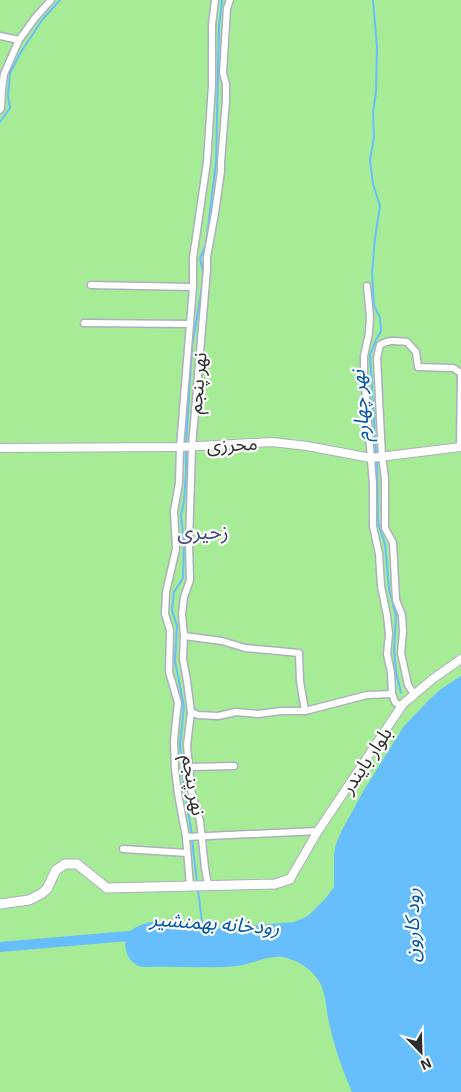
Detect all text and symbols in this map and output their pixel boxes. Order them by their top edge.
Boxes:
street label: نهر پنجم [182,351,215,415]
water label: نهر چهارم [344,367,378,444]
street label: محرزی [206,431,258,457]
district label: زحیری [177,518,229,544]
street label: بلوار بایندر [334,722,397,799]
street label: نهر پنجم [174,753,211,818]
water label: رود کارون [399,888,424,962]
water label: رودخانه بهمنشیر [148,905,280,939]
north arrow [396,1027,446,1077]
text: N [418,1055,434,1074]

